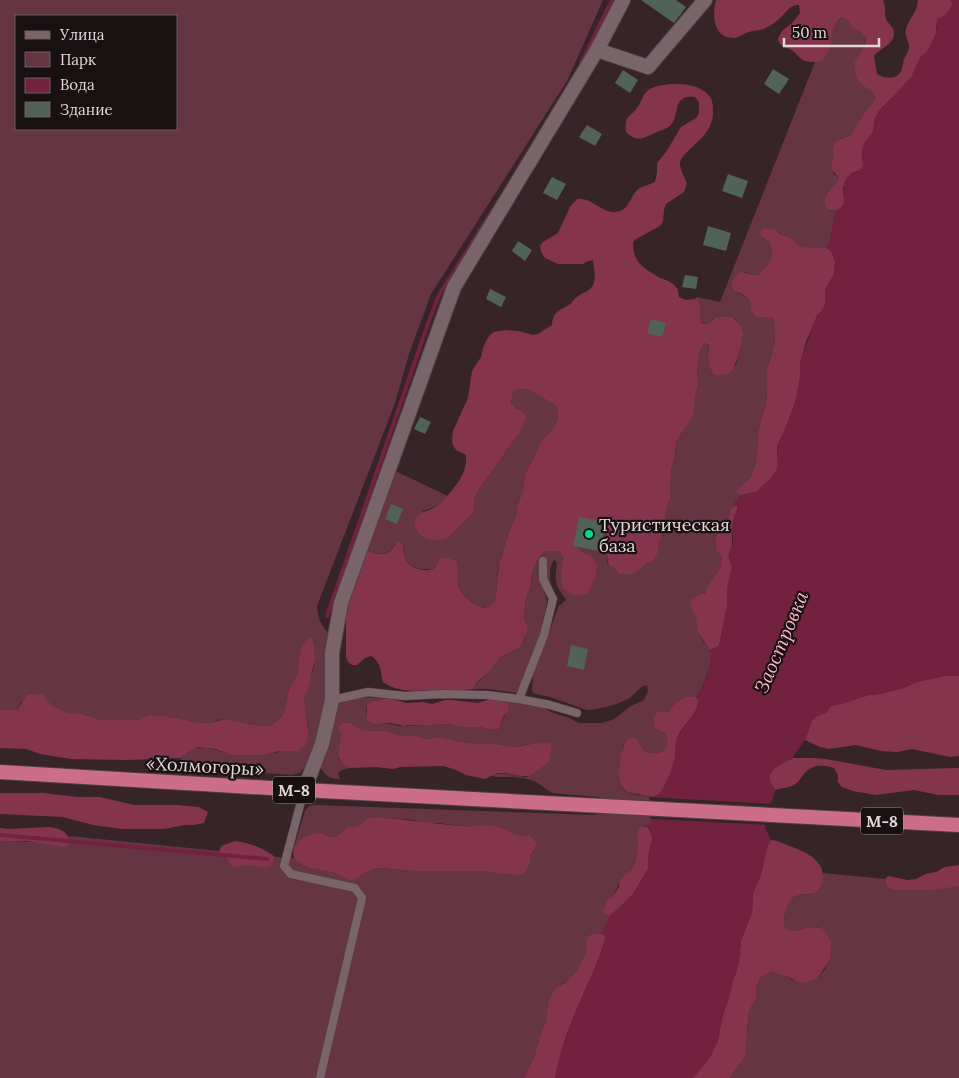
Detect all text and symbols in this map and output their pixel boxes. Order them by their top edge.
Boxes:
legend [15,15,178,130]
scale bar [784,15,879,47]
text: 50 m [792,23,827,42]
text: Улица [59,25,105,44]
text: Парк [60,50,96,69]
text: Вода [60,75,95,94]
text: Здание [60,100,113,119]
place label: Туристическая база [599,513,730,557]
marker: Туристическая база [583,528,595,540]
water label: Заостровка [749,587,813,696]
street label: «Холмогоры» [145,751,265,781]
road number: М-8 [273,776,315,804]
road number: М-8 [861,808,903,834]

